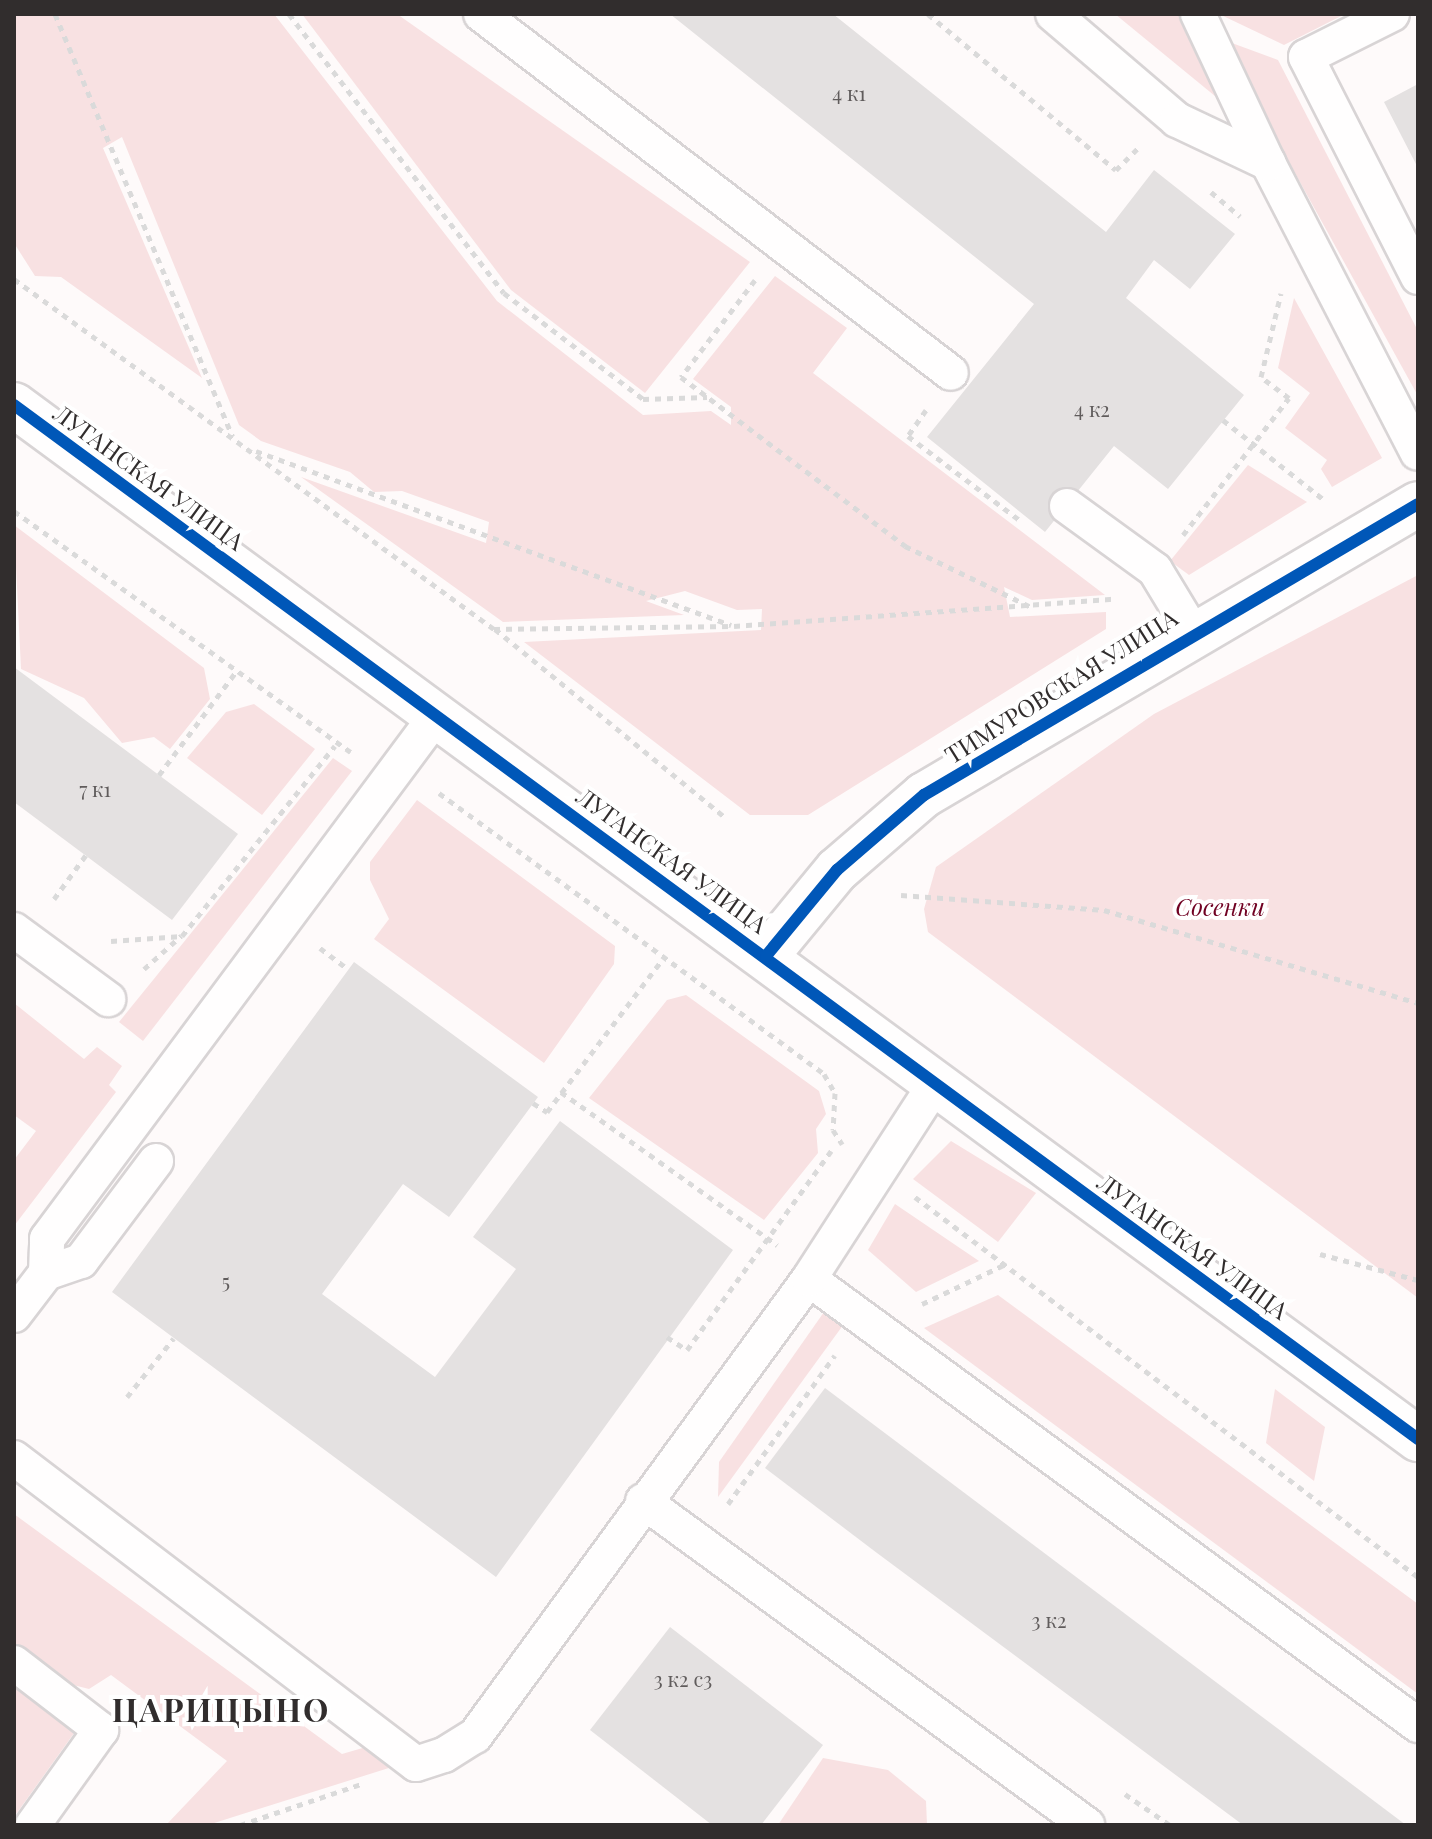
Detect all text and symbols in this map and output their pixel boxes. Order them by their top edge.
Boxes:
house number: 4 к1 [832,80,866,104]
house number: 4 к2 [1074,396,1110,420]
street label: ЛУГАНСКАЯ УЛИЦА [48,398,250,556]
street label: ТИМУРОВСКАЯ УЛИЦА [939,603,1183,769]
house number: 7 к1 [79,776,111,800]
street label: ЛУГАНСКАЯ УЛИЦА [571,781,773,939]
park label: Сосенки [1175,893,1265,921]
street label: ЛУГАНСКАЯ УЛИЦА [1092,1167,1294,1325]
house number: 5 [222,1268,230,1292]
house number: 3 к2 [1031,1607,1067,1631]
house number: 3 к2 с3 [654,1666,712,1690]
district label: ЦАРИЦЫНО [112,1690,330,1728]

